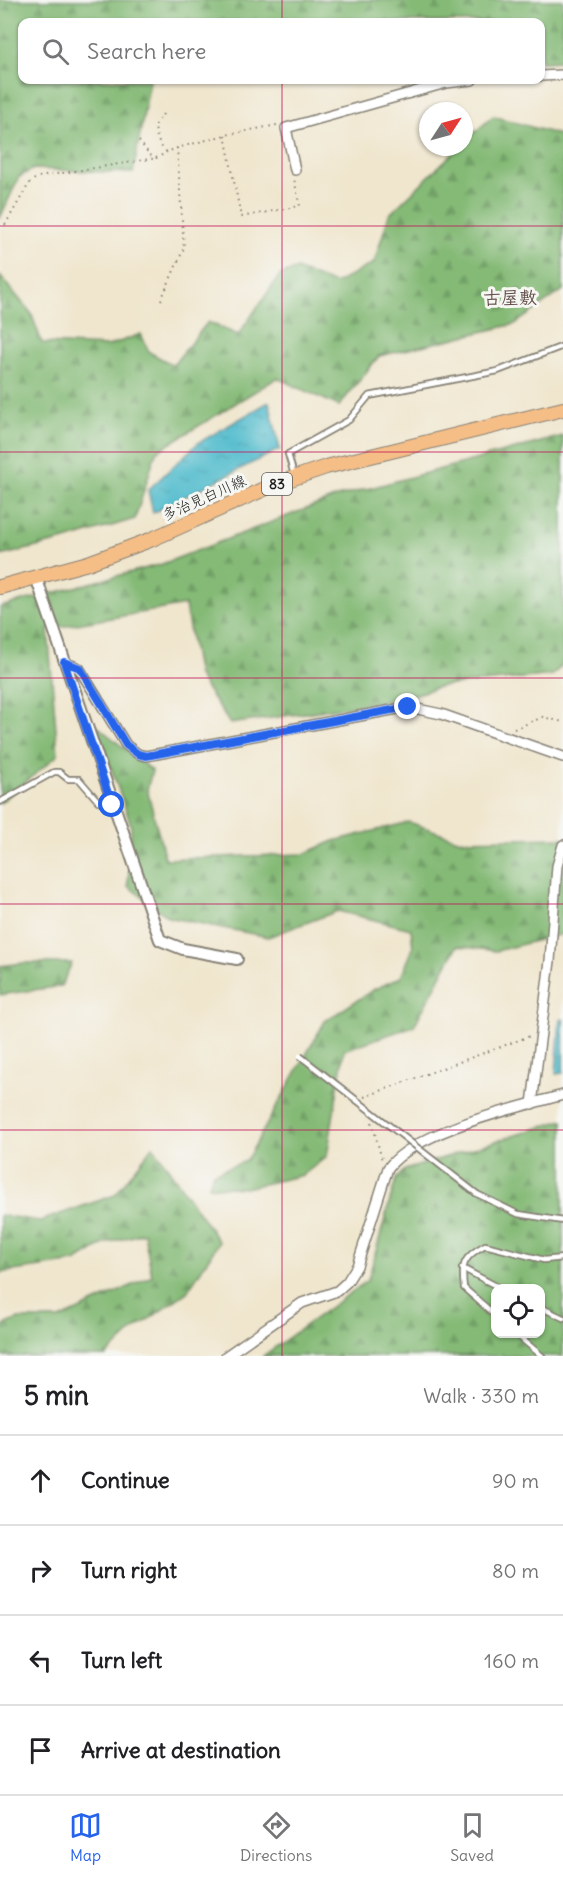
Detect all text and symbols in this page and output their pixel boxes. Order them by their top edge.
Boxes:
search box [18,18,545,84]
icon: search [39,35,72,68]
text: Search here [87,37,206,65]
north arrow [419,102,473,156]
district label: 古屋敷 [483,286,537,309]
street label: 多治見白川線 [159,471,249,525]
road number: 83 [262,473,292,495]
route end [394,693,420,719]
route start [98,791,124,817]
map controls [491,1284,545,1338]
button: locate [491,1284,545,1338]
text: 5 min [24,1379,89,1412]
text: Walk · 330 m [423,1383,539,1408]
icon: ahead [24,1464,57,1497]
text: Continue [81,1466,170,1494]
text: 90 m [492,1468,539,1493]
icon: right [24,1554,57,1587]
text: Turn right [81,1556,177,1584]
text: 80 m [492,1558,539,1583]
icon: left [24,1644,57,1677]
text: Turn left [81,1646,162,1674]
text: 160 m [484,1648,539,1673]
icon: arrive [24,1734,57,1767]
text: Arrive at destination [81,1736,281,1764]
tab: Map [69,1809,102,1865]
tab: Directions [240,1809,312,1865]
tab: Saved [450,1809,494,1865]

